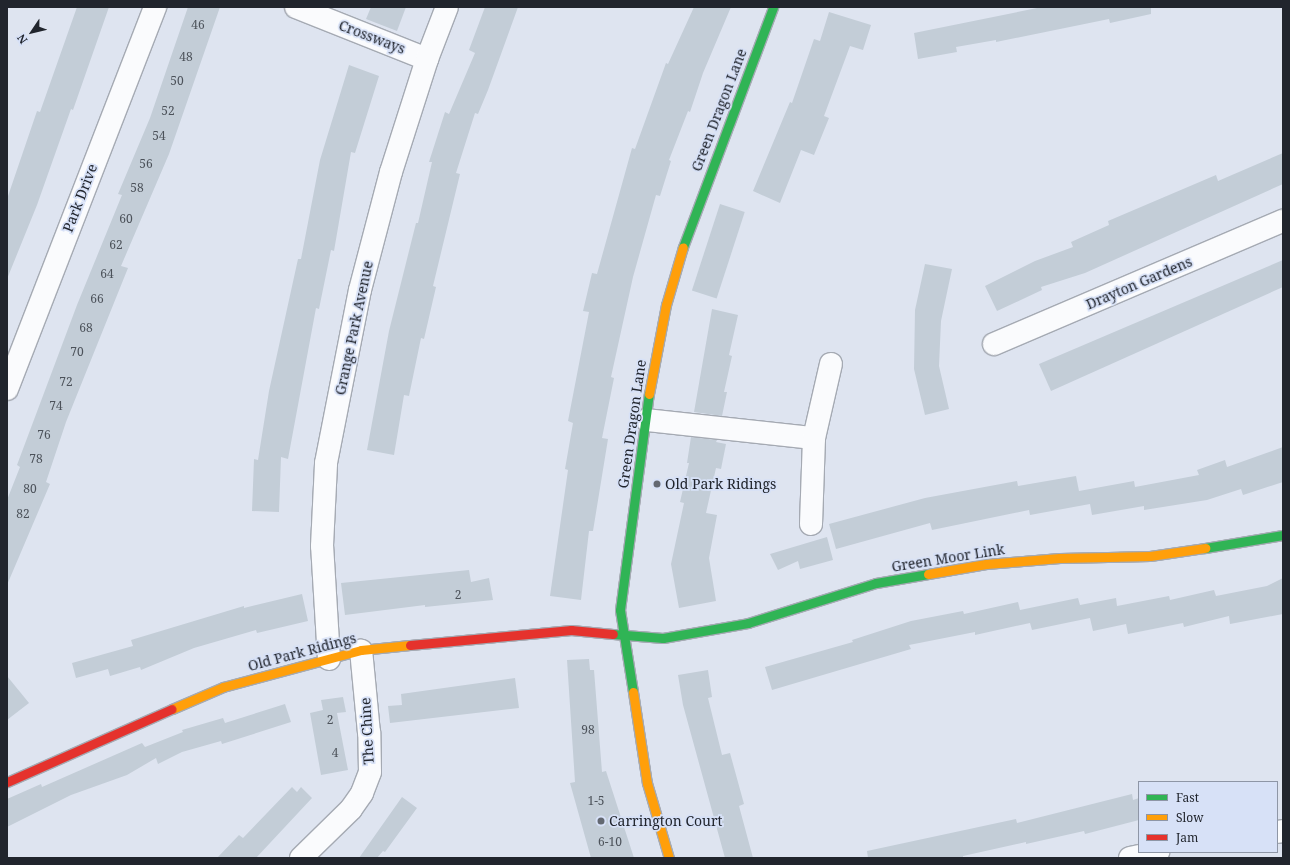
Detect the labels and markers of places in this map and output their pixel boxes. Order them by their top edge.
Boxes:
place label: Old Park Ridings [665,476,776,492]
marker: Old Park Ridings [652,479,662,489]
place label: Carrington Court [609,813,722,829]
marker: Carrington Court [596,816,606,826]

